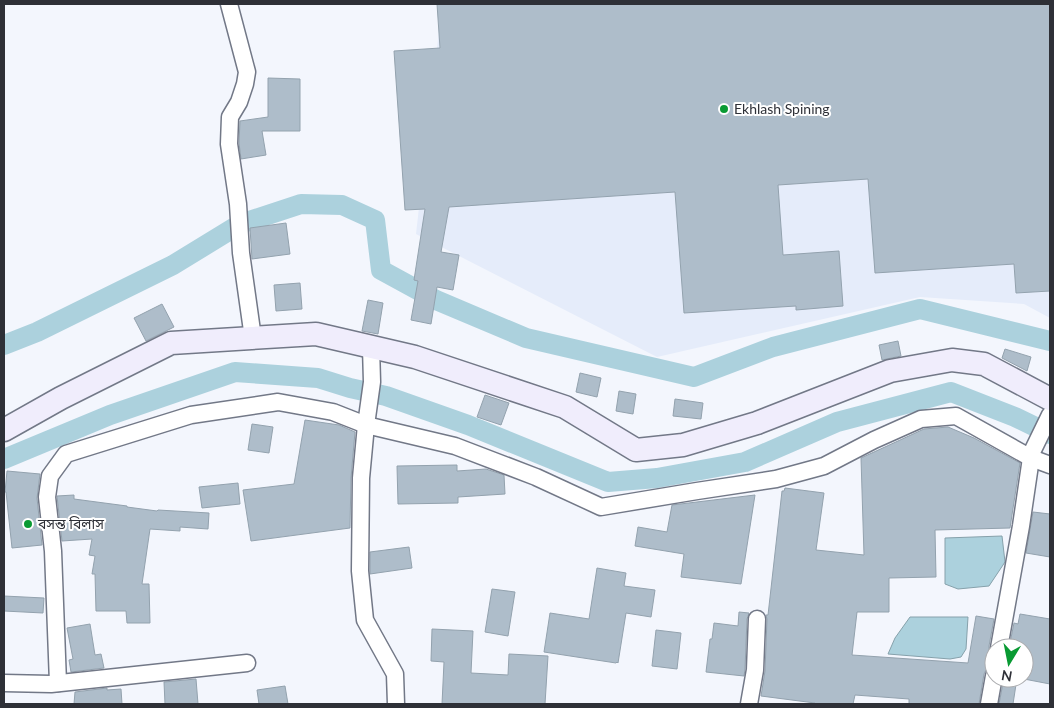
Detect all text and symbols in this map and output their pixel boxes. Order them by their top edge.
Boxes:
place label: Ekhlash Spining [734,100,830,117]
marker: Ekhlash Spining [718,103,730,115]
place label: বসন্ত বিলাস [37,515,104,532]
marker: বসন্ত বিলাস [22,518,34,530]
north arrow [984,638,1034,688]
text: N [1000,667,1013,686]

